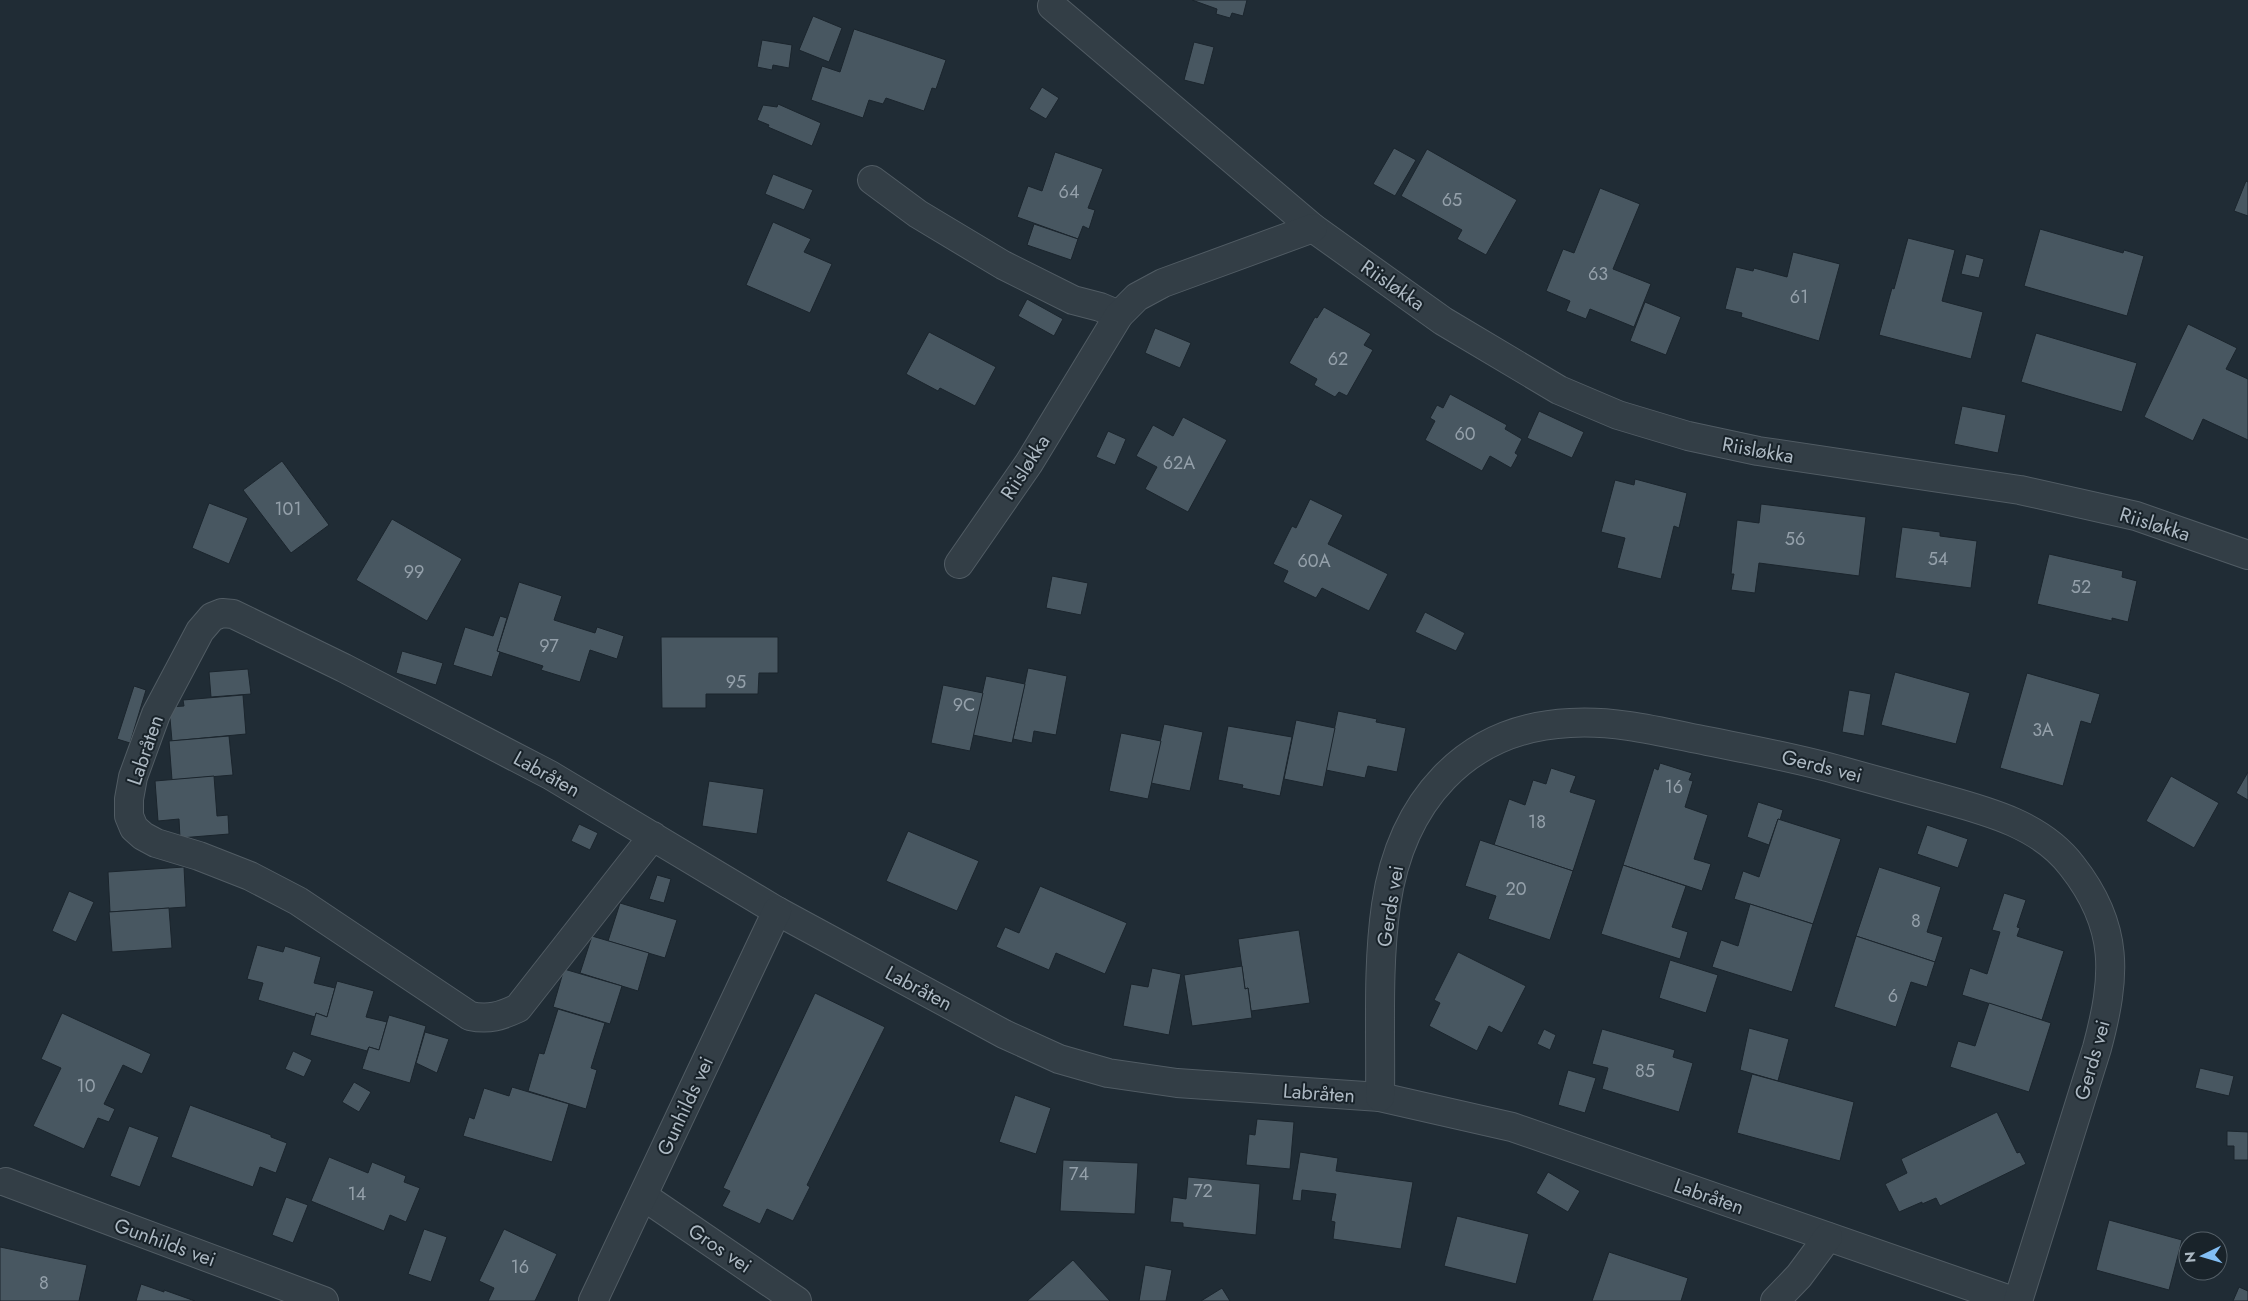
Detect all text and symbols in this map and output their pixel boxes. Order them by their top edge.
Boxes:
house number: 64 [1059,179,1079,205]
house number: 65 [1442,187,1462,213]
street label: Riisløkka [1355,253,1431,318]
house number: 63 [1588,261,1608,287]
house number: 61 [1790,284,1808,310]
house number: 62 [1328,346,1348,372]
house number: 60 [1454,421,1476,447]
street label: Riisløkka [994,429,1057,506]
street label: Riisløkka [1720,430,1796,471]
house number: 62A [1163,450,1195,476]
house number: 101 [275,496,302,522]
street label: Riisløkka [2116,500,2194,549]
house number: 56 [1785,526,1805,552]
house number: 54 [1928,546,1948,572]
house number: 60A [1297,548,1331,574]
house number: 99 [404,559,424,585]
house number: 52 [2071,574,2091,600]
house number: 97 [539,633,559,659]
house number: 95 [726,669,746,695]
house number: 9C [953,692,975,718]
street label: Labråten [120,711,171,789]
house number: 3A [2032,717,2054,743]
street label: Gerds vei [1779,742,1865,790]
street label: Labråten [508,744,585,805]
house number: 16 [1665,774,1683,800]
house number: 18 [1528,809,1546,835]
street label: Gerds vei [1370,863,1411,949]
house number: 20 [1505,876,1527,902]
house number: 8 [1911,908,1921,934]
street label: Labråten [880,959,957,1018]
house number: 6 [1888,983,1898,1009]
street label: Gerds vei [2067,1017,2118,1104]
street label: Gunhilds vei [650,1052,721,1160]
house number: 85 [1635,1058,1655,1084]
house number: 10 [77,1073,96,1099]
street label: Labråten [1282,1077,1356,1110]
house number: 74 [1069,1161,1089,1187]
street label: Labråten [1670,1171,1748,1222]
house number: 72 [1193,1178,1213,1204]
house number: 14 [348,1181,366,1207]
street label: Gunhilds vei [110,1211,220,1274]
street label: Gros vei [682,1217,757,1280]
north arrow [2178,1231,2228,1281]
text: N [2180,1251,2200,1264]
house number: 16 [511,1254,529,1280]
house number: 8 [39,1270,49,1296]

